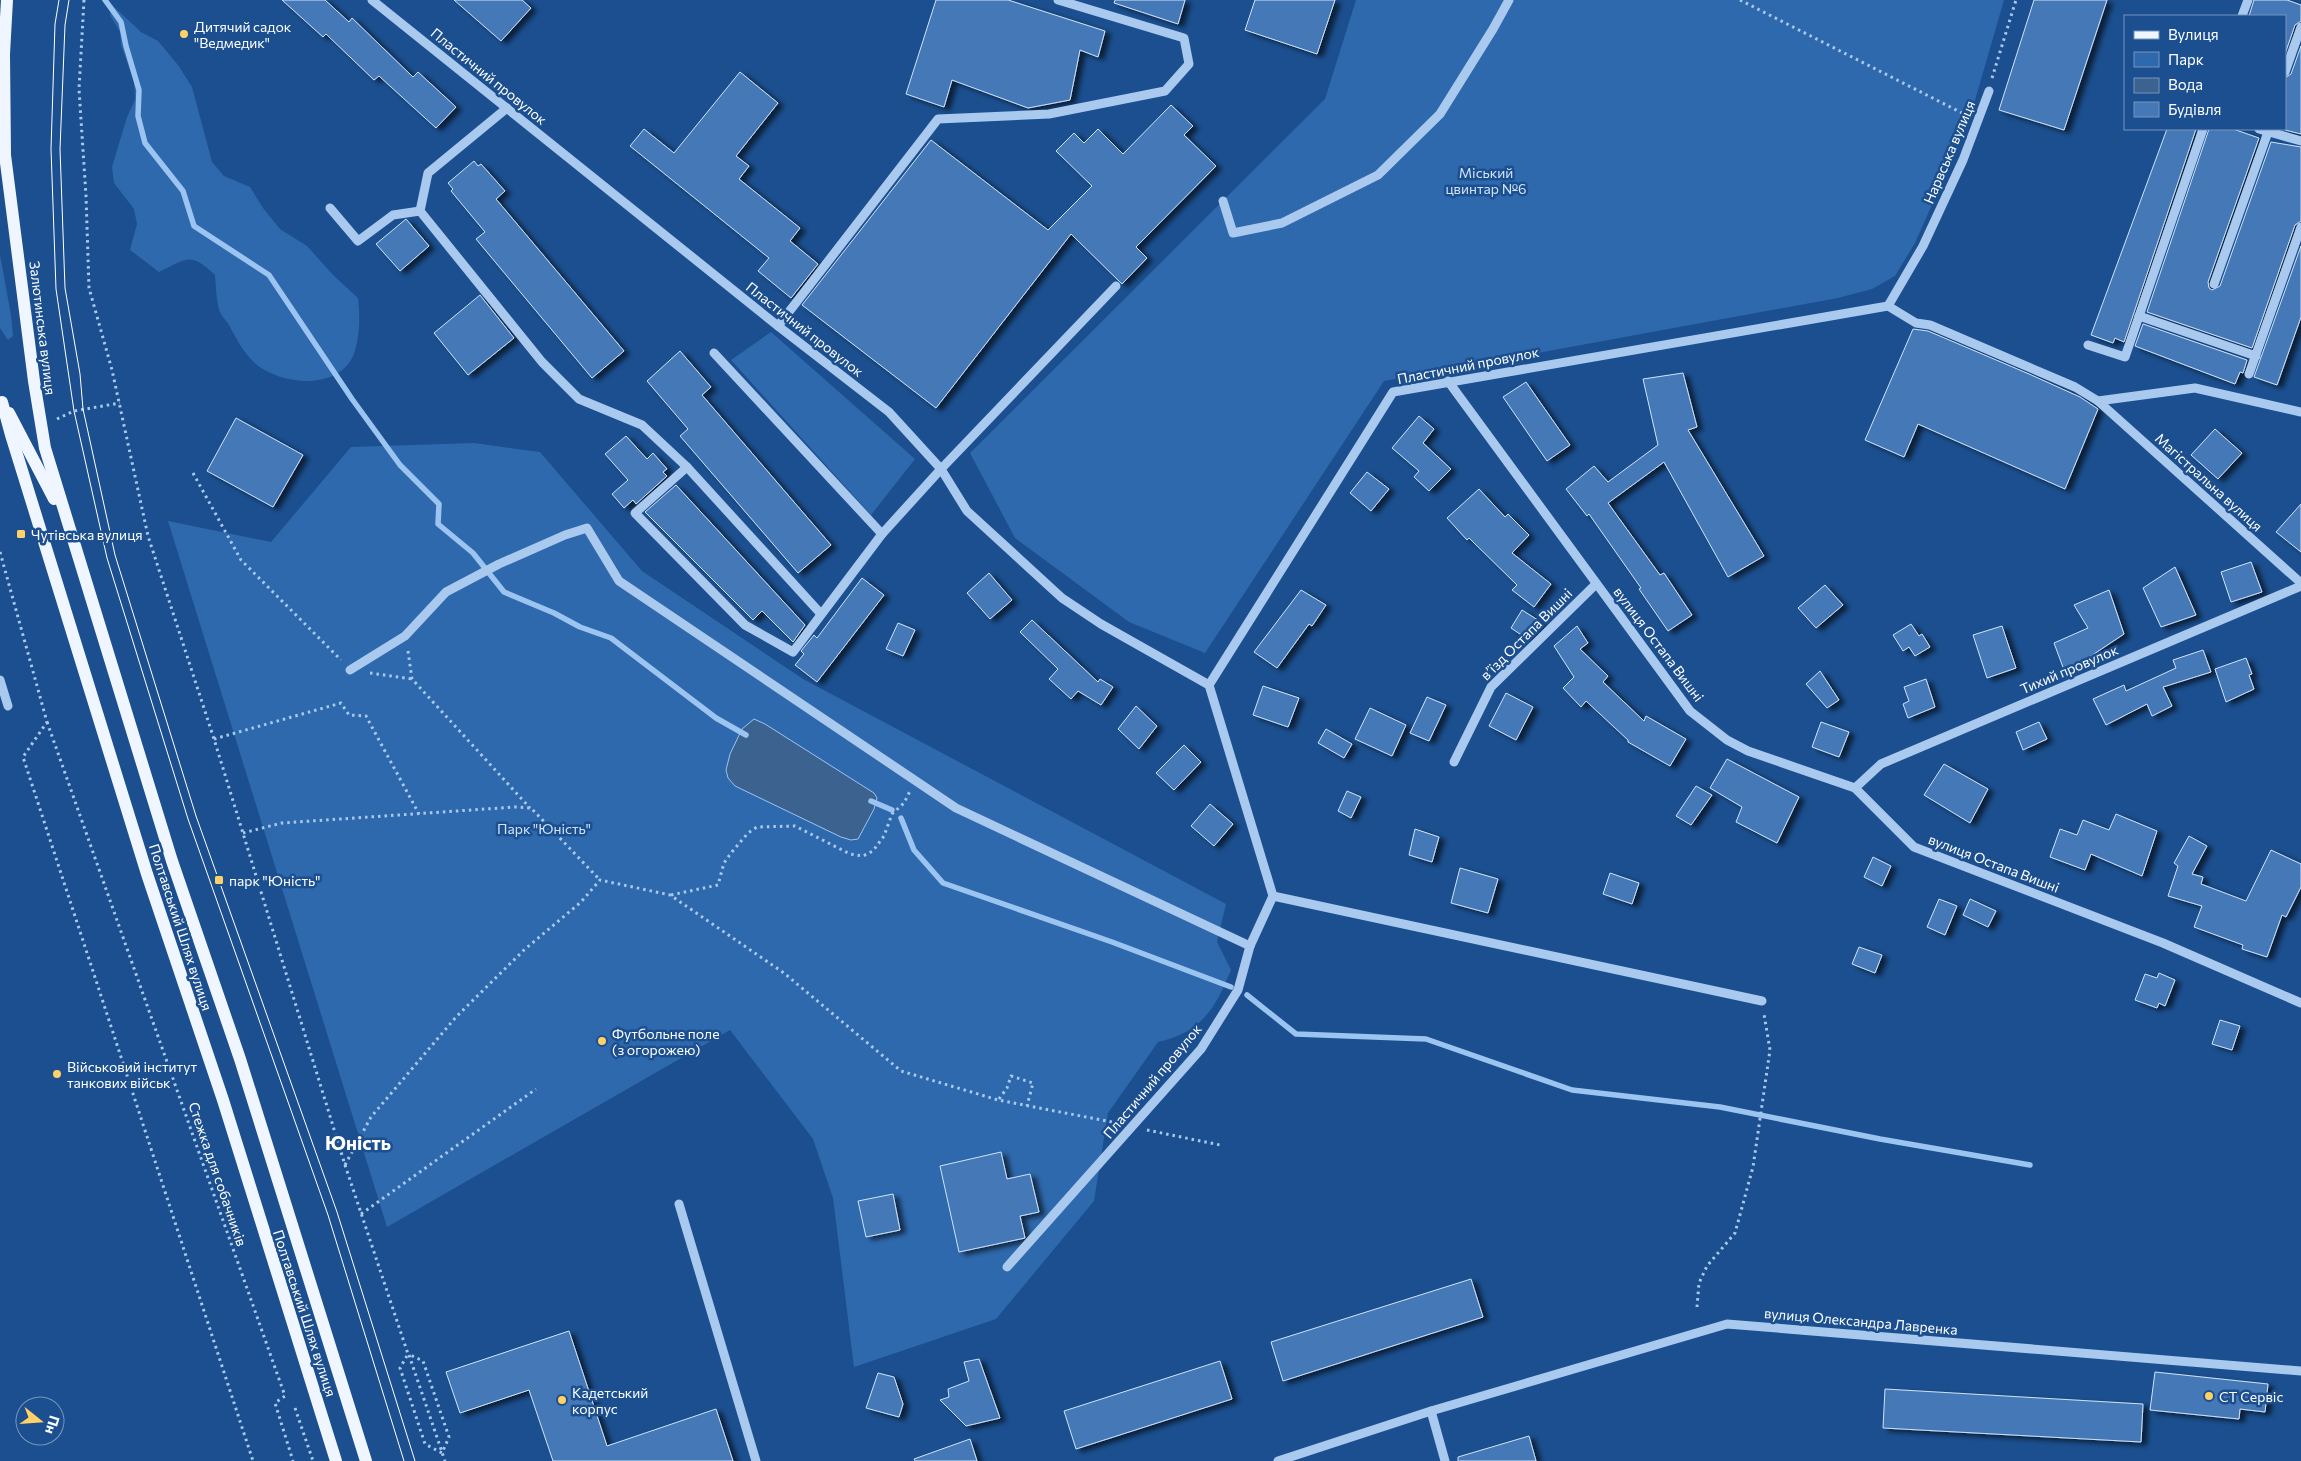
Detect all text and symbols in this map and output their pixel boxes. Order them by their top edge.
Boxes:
legend [2124,15,2286,130]
place label: Дитячий садок "Ведмедик" [194,18,292,51]
street label: Пластичний провулок [428,24,551,128]
text: Вулиця [2168,25,2219,43]
marker: Дитячий садок "Ведмедик" [178,28,190,40]
text: Парк [2168,50,2204,68]
text: Вода [2168,75,2203,93]
street label: Нарвська вулиця [1920,98,1978,206]
text: Будівля [2168,100,2221,118]
park label: Міський цвинтар №6 [1445,164,1527,197]
street label: Залютинська вулиця [26,260,60,396]
street label: Пластичний провулок [743,278,867,380]
street label: Пластичний провулок [1396,343,1541,387]
street label: Магістральна вулиця [2152,429,2266,535]
place label: Чутівська вулиця [31,526,143,543]
marker: Чутівська вулиця [15,528,27,540]
street label: вулиця Остапа Вишні [1610,583,1708,705]
street label: в’їзд Остапа Вишні [1477,585,1575,683]
street label: Тихий провулок [2018,641,2121,697]
park label: Парк "Юність" [497,820,591,837]
street label: вулиця Остапа Вишні [1926,830,2062,896]
street label: Полтавський Шлях вулиця [146,841,216,1013]
place label: парк "Юність" [229,872,320,889]
marker: парк "Юність" [213,874,225,886]
street label: Пластичний провулок [1099,1020,1205,1142]
place label: Футбольне поле (з огорожею) [612,1025,720,1058]
marker: Футбольне поле (з огорожею) [596,1035,608,1047]
place label: Військовий інститут танкових військ [67,1058,197,1091]
marker: Військовий інститут танкових військ [51,1068,63,1080]
street label: Стежка для собачників [185,1100,251,1248]
district label: Юність [325,1131,391,1154]
street label: Полтавський Шлях вулиця [270,1227,340,1399]
street label: вулиця Олександра Лавренка [1763,1304,1959,1338]
place label: Кадетський корпус [572,1384,648,1417]
place label: СТ Сервіс [2219,1388,2283,1405]
marker: СТ Сервіс [2203,1390,2215,1402]
marker: Кадетський корпус [556,1394,568,1406]
north arrow [15,1396,65,1446]
text: Пн [42,1414,64,1436]

